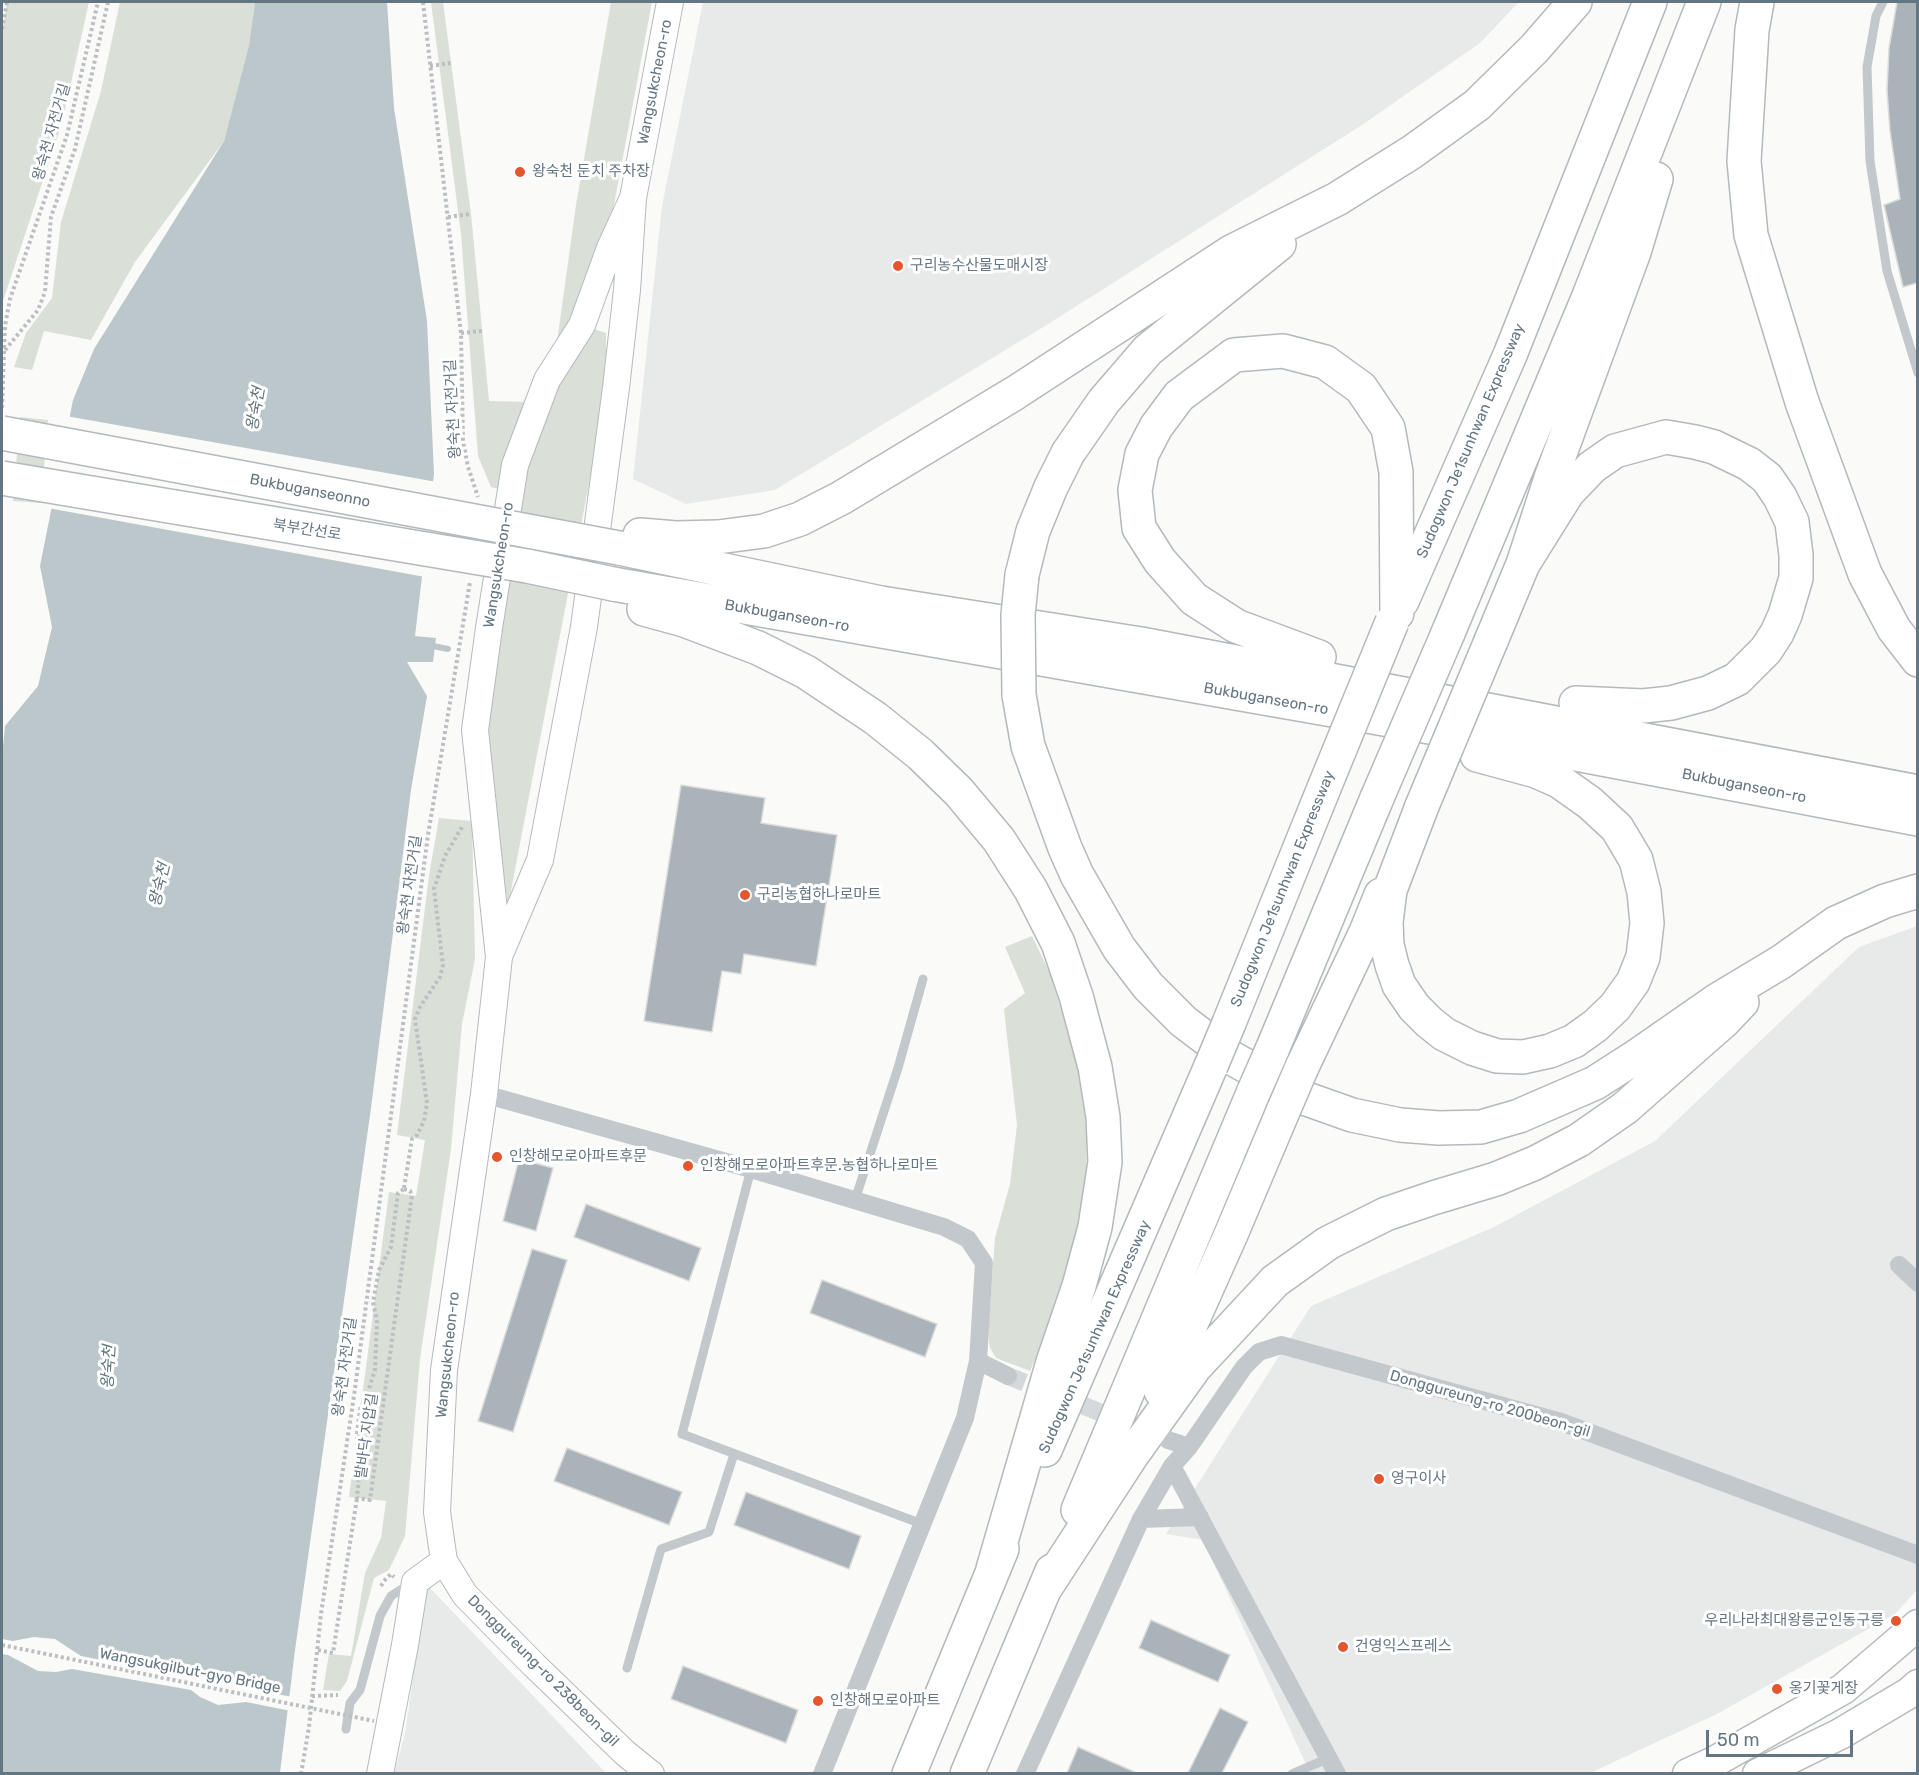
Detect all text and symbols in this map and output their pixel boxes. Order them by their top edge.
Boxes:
street label: Wangsukcheon-ro [634,18,676,146]
street label: 왕숙천 자전거길 [30,81,74,183]
place label: 왕숙천 둔치 주차장 [532,163,650,181]
marker: 왕숙천 둔치 주차장 [513,165,527,179]
place label: 구리농수산물도매시장 [910,257,1048,275]
marker: 구리농수산물도매시장 [891,259,905,273]
street label: Sudogwon Je1sunhwan Expressway [1413,321,1529,561]
street label: 왕숙천 자전거길 [441,358,465,460]
water label: 왕숙천 [243,386,269,432]
street label: Bukbuganseonno [248,470,372,512]
street label: Wangsukcheon-ro [480,501,518,629]
street label: 북부간선로 [272,516,342,544]
street label: Bukbuganseon-ro [723,596,851,636]
street label: Bukbuganseon-ro [1202,679,1330,719]
street label: Bukbuganseon-ro [1680,765,1808,807]
street label: Sudogwon Je1sunhwan Expressway [1227,768,1339,1010]
street label: 왕숙천 자전거길 [394,834,426,936]
water label: 왕숙천 [146,861,174,909]
place label: 구리농협하나로마트 [757,886,881,904]
marker: 구리농협하나로마트 [738,888,752,902]
place label: 인창해모로아파트후문 [509,1148,647,1166]
marker: 인창해모로아파트후문 [490,1150,504,1164]
place label: 인창해모로아파트후문.농협하나로마트 [700,1157,938,1175]
marker: 인창해모로아파트후문.농협하나로마트 [681,1159,695,1173]
street label: Sudogwon Je1sunhwan Expressway [1035,1218,1155,1456]
street label: Wangsukcheon-ro [432,1291,464,1419]
street label: 왕숙천 자전거길 [329,1316,361,1418]
water label: 왕숙천 [98,1344,120,1390]
street label: Donggureung-ro 200beon-gil [1388,1367,1592,1441]
street label: 발바닥 지압길 [352,1392,382,1480]
place label: 영구이사 [1391,1470,1446,1488]
marker: 영구이사 [1372,1472,1386,1486]
street label: Donggureung-ro 238beon-gil [463,1591,623,1751]
place label: 우리나라최대왕릉군인동구릉 [1705,1612,1884,1630]
marker: 우리나라최대왕릉군인동구릉 [1889,1614,1903,1628]
place label: 건영익스프레스 [1355,1638,1452,1656]
marker: 건영익스프레스 [1336,1640,1350,1654]
street label: Wangsukgilbut-gyo Bridge [98,1645,282,1697]
place label: 옹기꽃게장 [1789,1680,1858,1698]
marker: 옹기꽃게장 [1770,1682,1784,1696]
place label: 인창해모로아파트 [830,1692,940,1710]
marker: 인창해모로아파트 [811,1694,825,1708]
scale bar [1709,1718,1856,1756]
text: 50 m [1717,1729,1760,1751]

